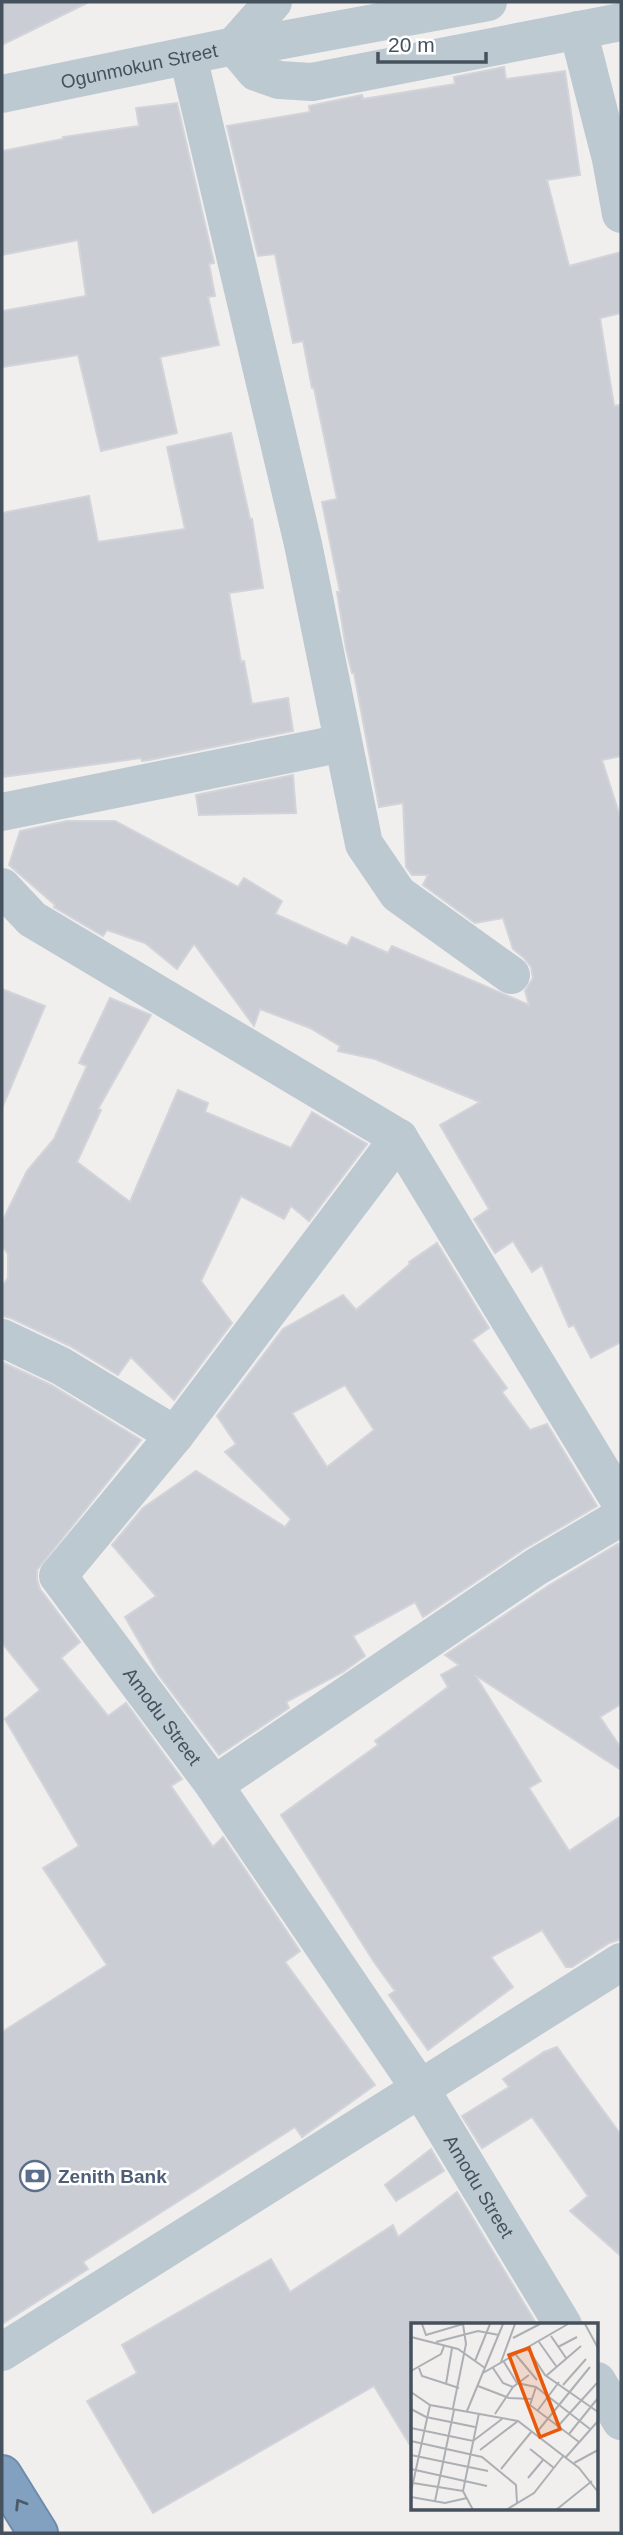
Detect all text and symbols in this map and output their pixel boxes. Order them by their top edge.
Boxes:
scale bar [378,21,486,65]
text: 20 m [388,33,435,56]
street label: Ogunmokun Street [59,40,220,93]
street label: Amodu Street [119,1663,206,1770]
street label: Amodu Street [440,2131,518,2242]
bank icon: Zenith Bank [18,2159,52,2193]
place label: Zenith Bank [58,2166,167,2187]
inset map [411,2323,598,2510]
one-way arrow [16,2499,29,2512]

